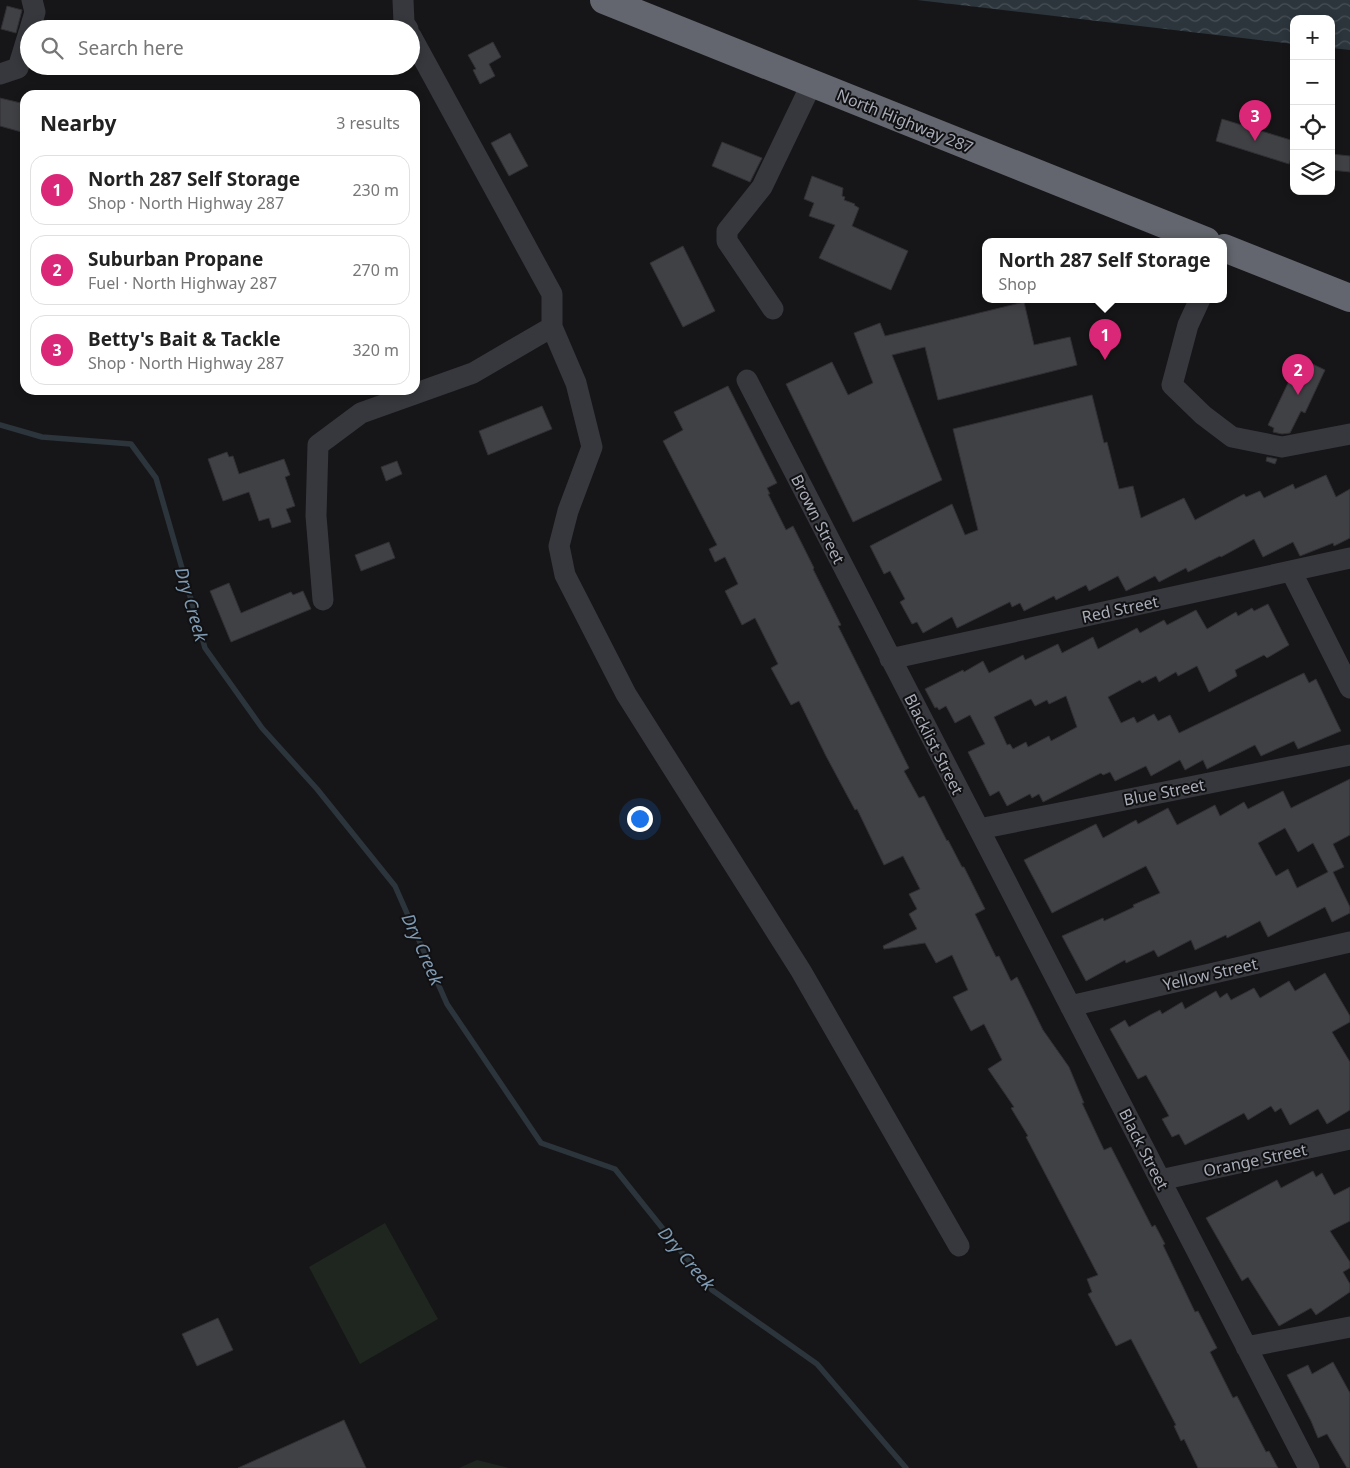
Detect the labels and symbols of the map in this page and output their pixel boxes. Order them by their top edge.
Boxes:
street label: North Highway 287 [834,84,976,158]
pin: 3 [1239,100,1271,141]
pin: 1 [1089,319,1121,360]
pin: 2 [1282,354,1314,395]
street label: Brown Street [786,471,850,568]
water label: Dry Creek [170,564,214,645]
street label: Red Street [1080,590,1160,628]
street label: Blacklist Street [899,690,969,798]
street label: Blue Street [1122,773,1207,811]
your location [627,806,653,832]
water label: Dry Creek [396,909,450,990]
street label: Yellow Street [1161,952,1260,996]
street label: Black Street [1114,1105,1174,1194]
street label: Orange Street [1201,1138,1309,1182]
water label: Dry Creek [653,1221,721,1296]

